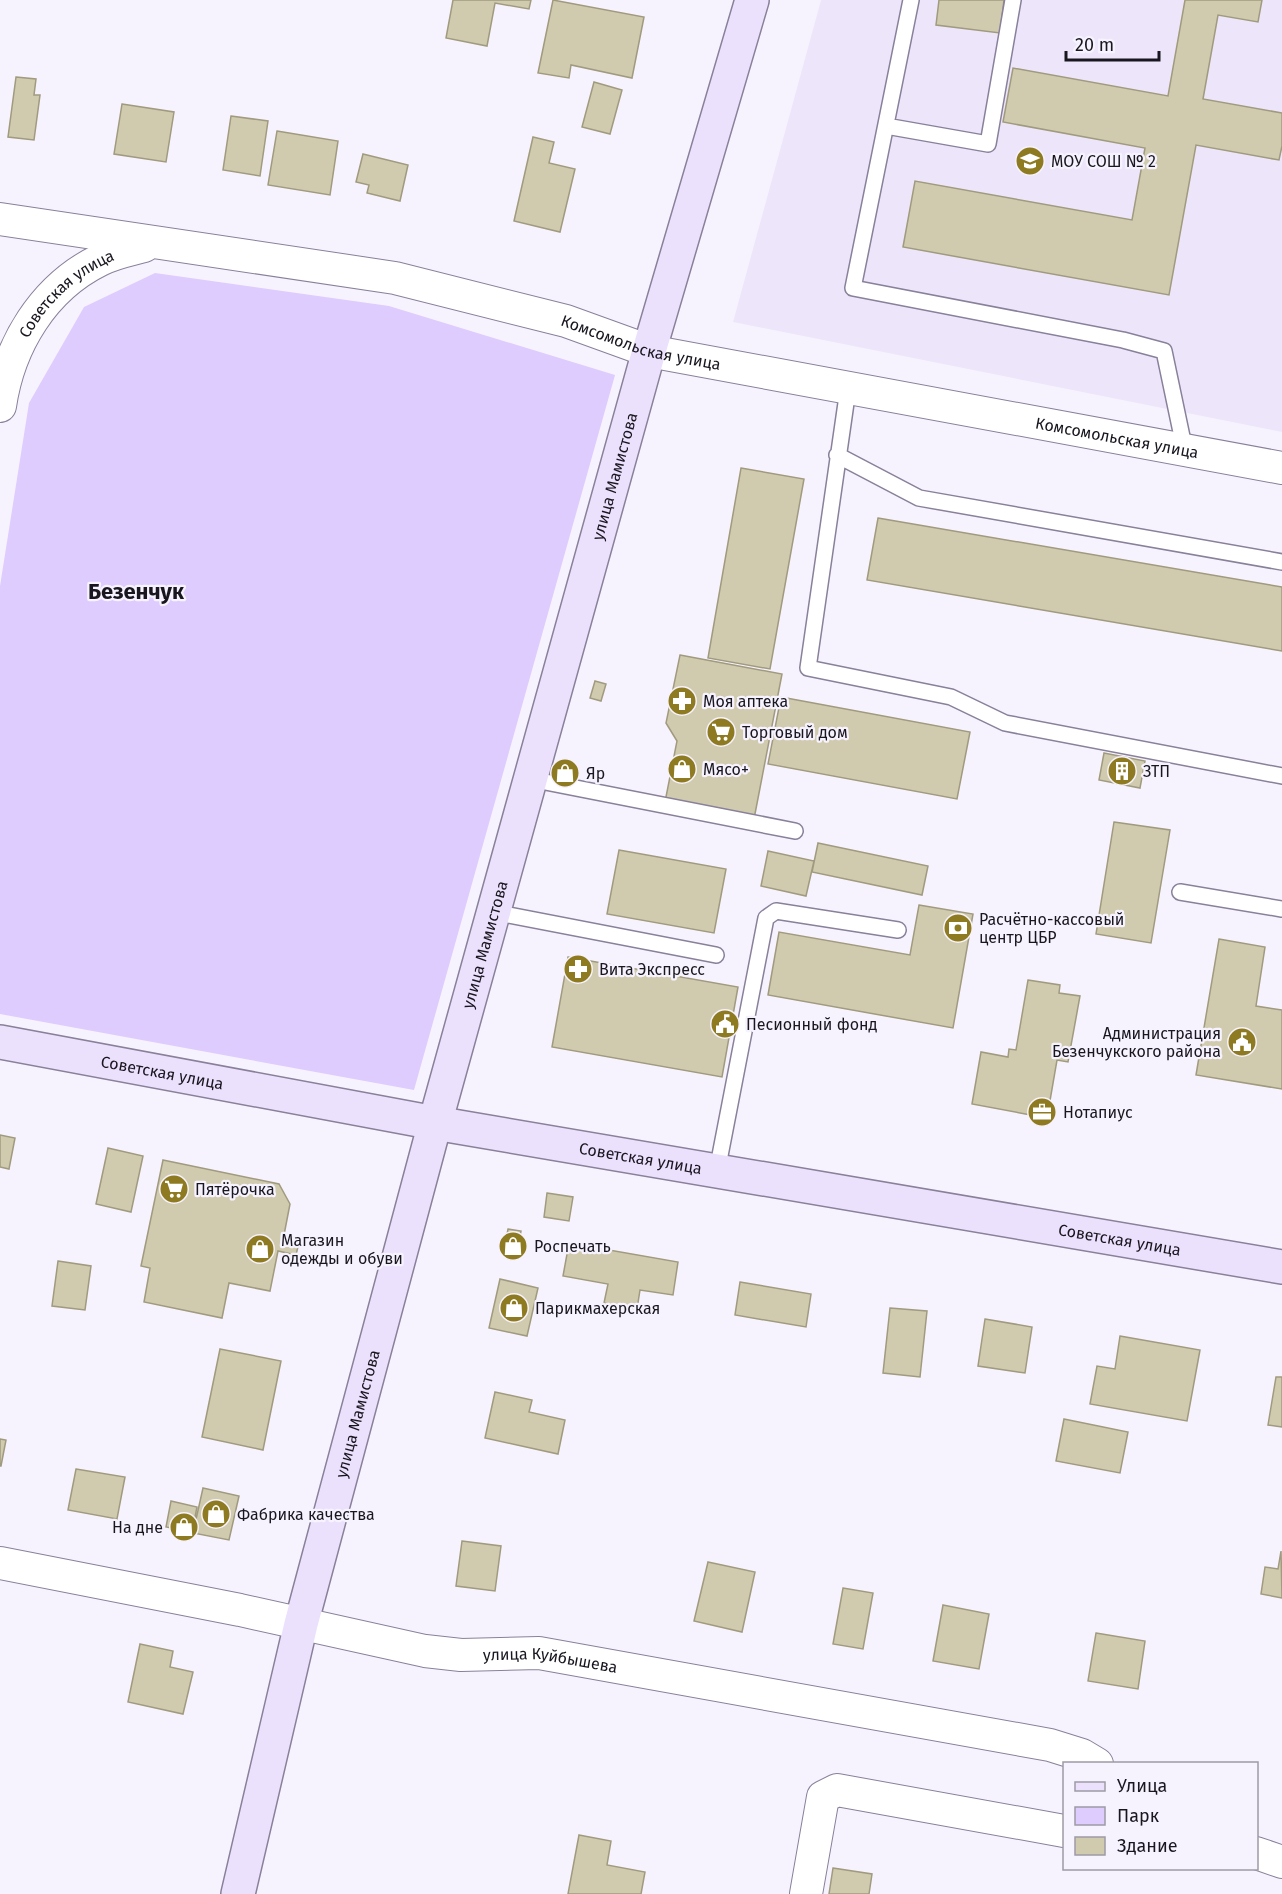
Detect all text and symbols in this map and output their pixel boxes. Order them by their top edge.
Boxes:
scale bar [1066,24,1159,62]
text: 20 m [1075,34,1114,56]
school or university icon: МОУ СОШ № 2 [1014,145,1046,177]
place label: МОУ СОШ № 2 [1051,152,1156,171]
street label: Советская улица [14,246,116,341]
street label: Комсомольская улица [559,311,722,374]
street label: улица Мамистова [588,410,641,542]
street label: Комсомольская улица [1034,413,1200,462]
district label: Безенчук [88,578,185,605]
pharmacy icon: Моя аптека [666,685,698,717]
place label: Моя аптека [703,692,788,711]
supermarket icon: Торговый дом [705,716,737,748]
place label: Торговый дом [742,723,848,742]
shop icon: Мясо+ [666,753,698,785]
building icon: ЗТП [1106,755,1138,787]
shop icon: Яр [549,757,581,789]
place label: Мясо+ [703,760,749,779]
place label: ЗТП [1143,762,1170,781]
place label: Яр [586,764,605,783]
street label: улица Мамистова [458,879,511,1011]
place label: Расчётно-кассовый центр ЦБР [979,910,1124,947]
bank icon: Расчётно-кассовый центр ЦБР [942,912,974,944]
pharmacy icon: Вита Экспресс [562,953,594,985]
place label: Вита Экспресс [599,960,705,979]
public building icon: Песионный фонд [709,1008,741,1040]
place label: Песионный фонд [746,1015,878,1034]
place label: Администрация Безенчукского района [1052,1024,1221,1061]
public building icon: Администрация Безенчукского района [1226,1026,1258,1058]
street label: Советская улица [99,1051,225,1093]
office icon: Нотапиус [1026,1096,1058,1128]
place label: Нотапиус [1063,1103,1133,1122]
street label: Советская улица [578,1138,703,1178]
supermarket icon: Пятёрочка [158,1173,190,1205]
place label: Пятёрочка [195,1180,275,1199]
street label: Советская улица [1057,1220,1183,1259]
shop icon: Роспечать [497,1230,529,1262]
place label: Магазин одежды и обуви [281,1231,403,1268]
shop icon: Магазин одежды и обуви [244,1233,276,1265]
place label: Роспечать [534,1237,611,1256]
shop icon: Парикмахерская [498,1292,530,1324]
place label: Парикмахерская [535,1299,660,1318]
street label: улица Мамистова [331,1348,383,1480]
shop icon: Фабрика качества [200,1498,232,1530]
place label: Фабрика качества [237,1505,375,1524]
shop icon: На дне [168,1511,200,1543]
place label: На дне [112,1518,163,1537]
street label: улица Куйбышева [483,1643,619,1676]
legend [1063,1762,1258,1870]
text: Улица [1117,1775,1167,1797]
text: Парк [1117,1805,1160,1827]
text: Здание [1117,1835,1178,1857]

